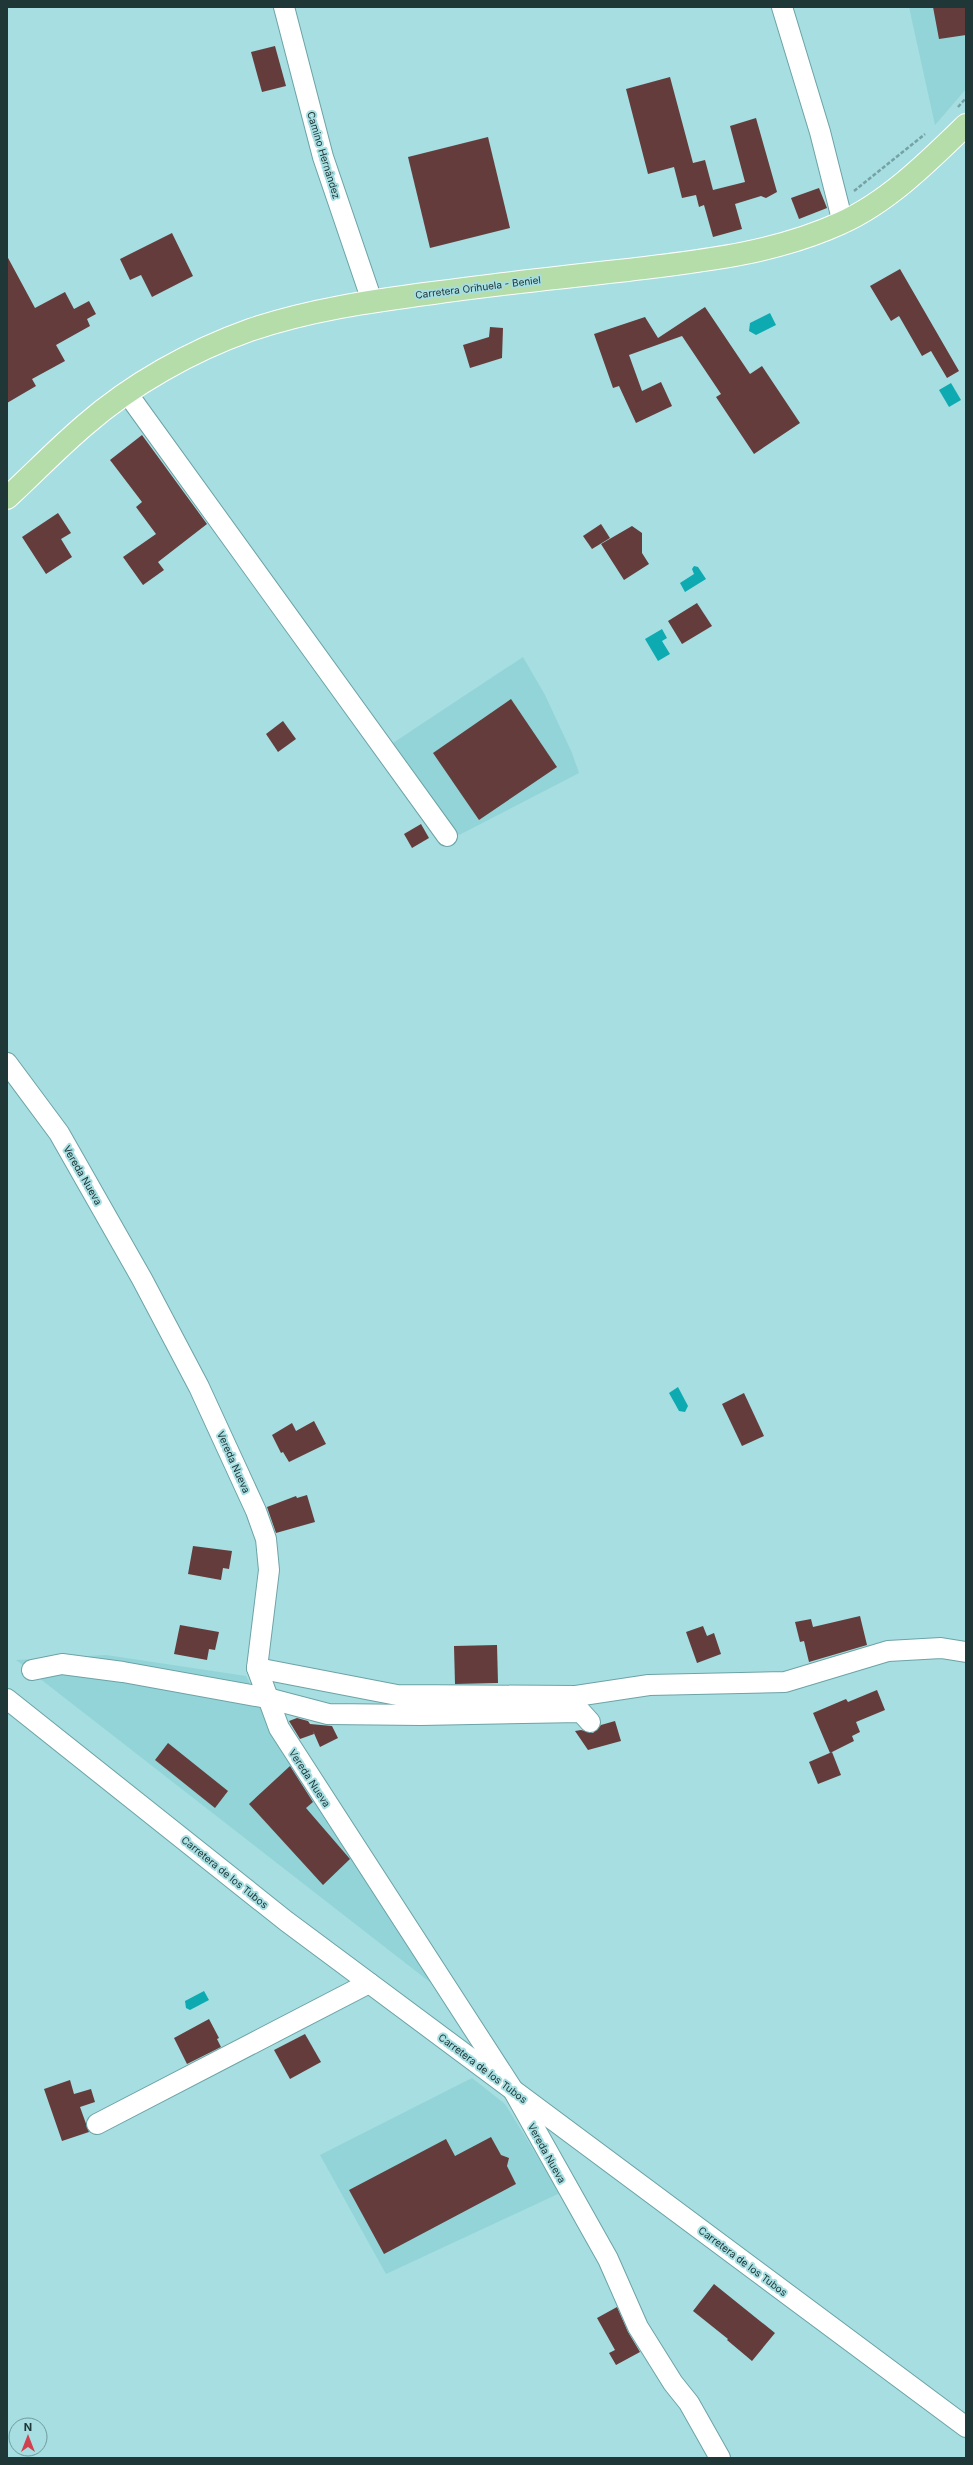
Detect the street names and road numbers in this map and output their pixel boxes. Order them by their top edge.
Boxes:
street label: Camino Hernández [305,110,343,200]
street label: Carretera Orihuela - Beniel [415,273,541,301]
street label: Vereda Nueva [61,1143,105,1207]
street label: Vereda Nueva [215,1429,253,1495]
street label: Vereda Nueva [287,1747,333,1809]
street label: Carretera de los Tubos [179,1833,271,1911]
street label: Carretera de los Tubos [436,2031,530,2105]
street label: Vereda Nueva [526,2121,568,2185]
street label: Carretera de los Tubos [696,2224,790,2298]

